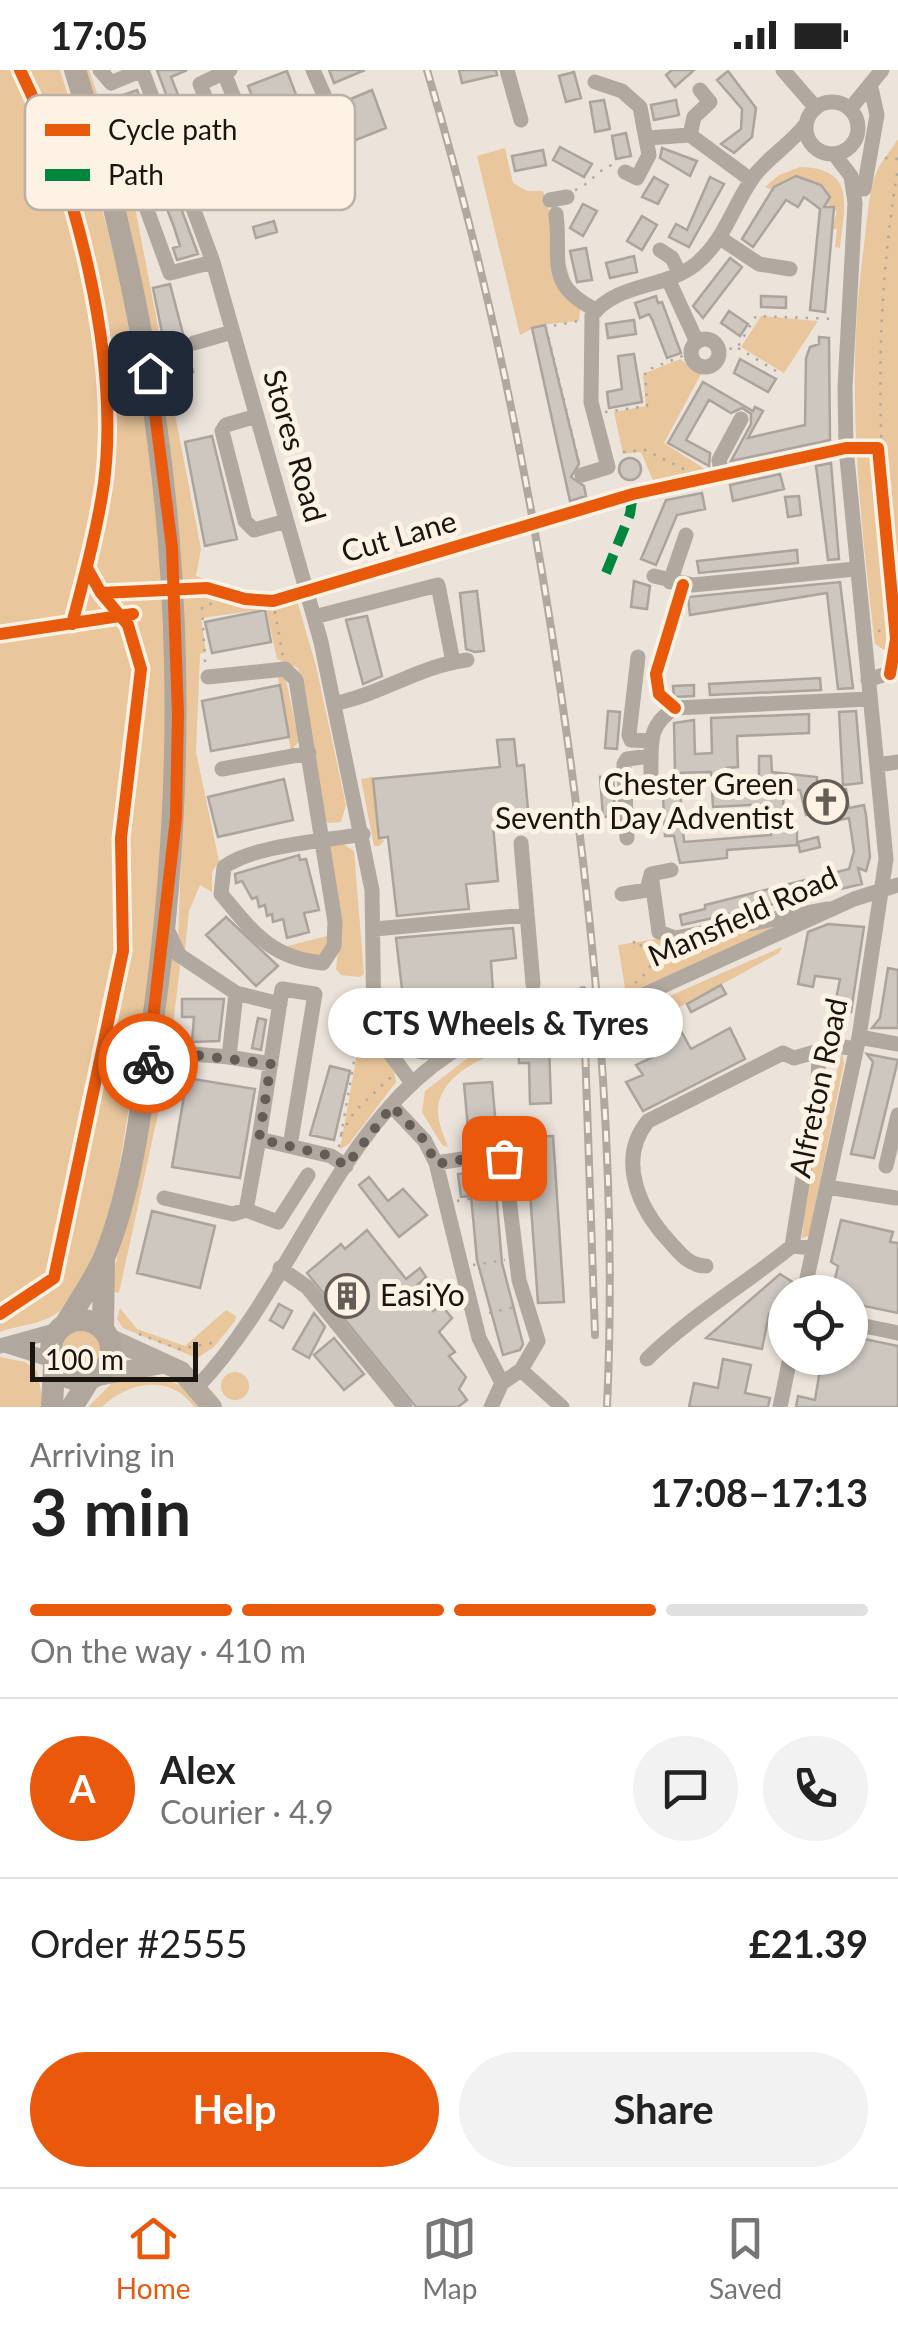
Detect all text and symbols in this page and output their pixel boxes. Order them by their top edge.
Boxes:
text: 17:05 [50,12,148,58]
legend [25,95,355,210]
text: Cycle path [108,112,237,146]
text: Path [108,157,164,191]
pin [108,331,193,416]
icon: home [123,346,178,401]
street label: Stores Road [257,365,335,526]
street label: Cut Lane [337,502,460,569]
place label: Chester Green Seventh Day Adventist [495,765,794,835]
church icon: Chester Green Seventh Day Adventist [803,779,849,825]
street label: Mansfield Road [642,857,842,973]
callout: CTS Wheels & Tyres [326,988,682,1058]
street label: Alfreton Road [780,995,854,1181]
text: CTS Wheels & Tyres [362,1003,649,1042]
courier [98,1013,198,1113]
icon: bike [121,1036,176,1091]
pin [462,1116,547,1201]
icon: bag [477,1131,532,1186]
building icon: EasiYo [324,1273,370,1319]
map controls [768,1275,868,1375]
button: locate [768,1275,868,1375]
place label: EasiYo [380,1276,465,1312]
scale bar [30,1337,198,1382]
text: 100 m [45,1342,124,1376]
text: Arriving in [30,1435,175,1474]
text: 17:08–17:13 [650,1469,868,1515]
text: 3 min [30,1472,191,1550]
text: On the way · 410 m [30,1631,306,1670]
button: chat [633,1736,738,1841]
button: phone [763,1736,868,1841]
text: Alex [160,1746,236,1792]
text: A [69,1765,96,1811]
text: Courier · 4.9 [160,1792,334,1831]
text: Order #2555 [30,1920,247,1966]
text: £21.39 [749,1920,868,1966]
button: Help [30,2052,439,2167]
button: Share [459,2052,868,2167]
tab: Home [116,2211,190,2305]
tab: Map [422,2211,477,2305]
tab: Saved [709,2211,782,2305]

